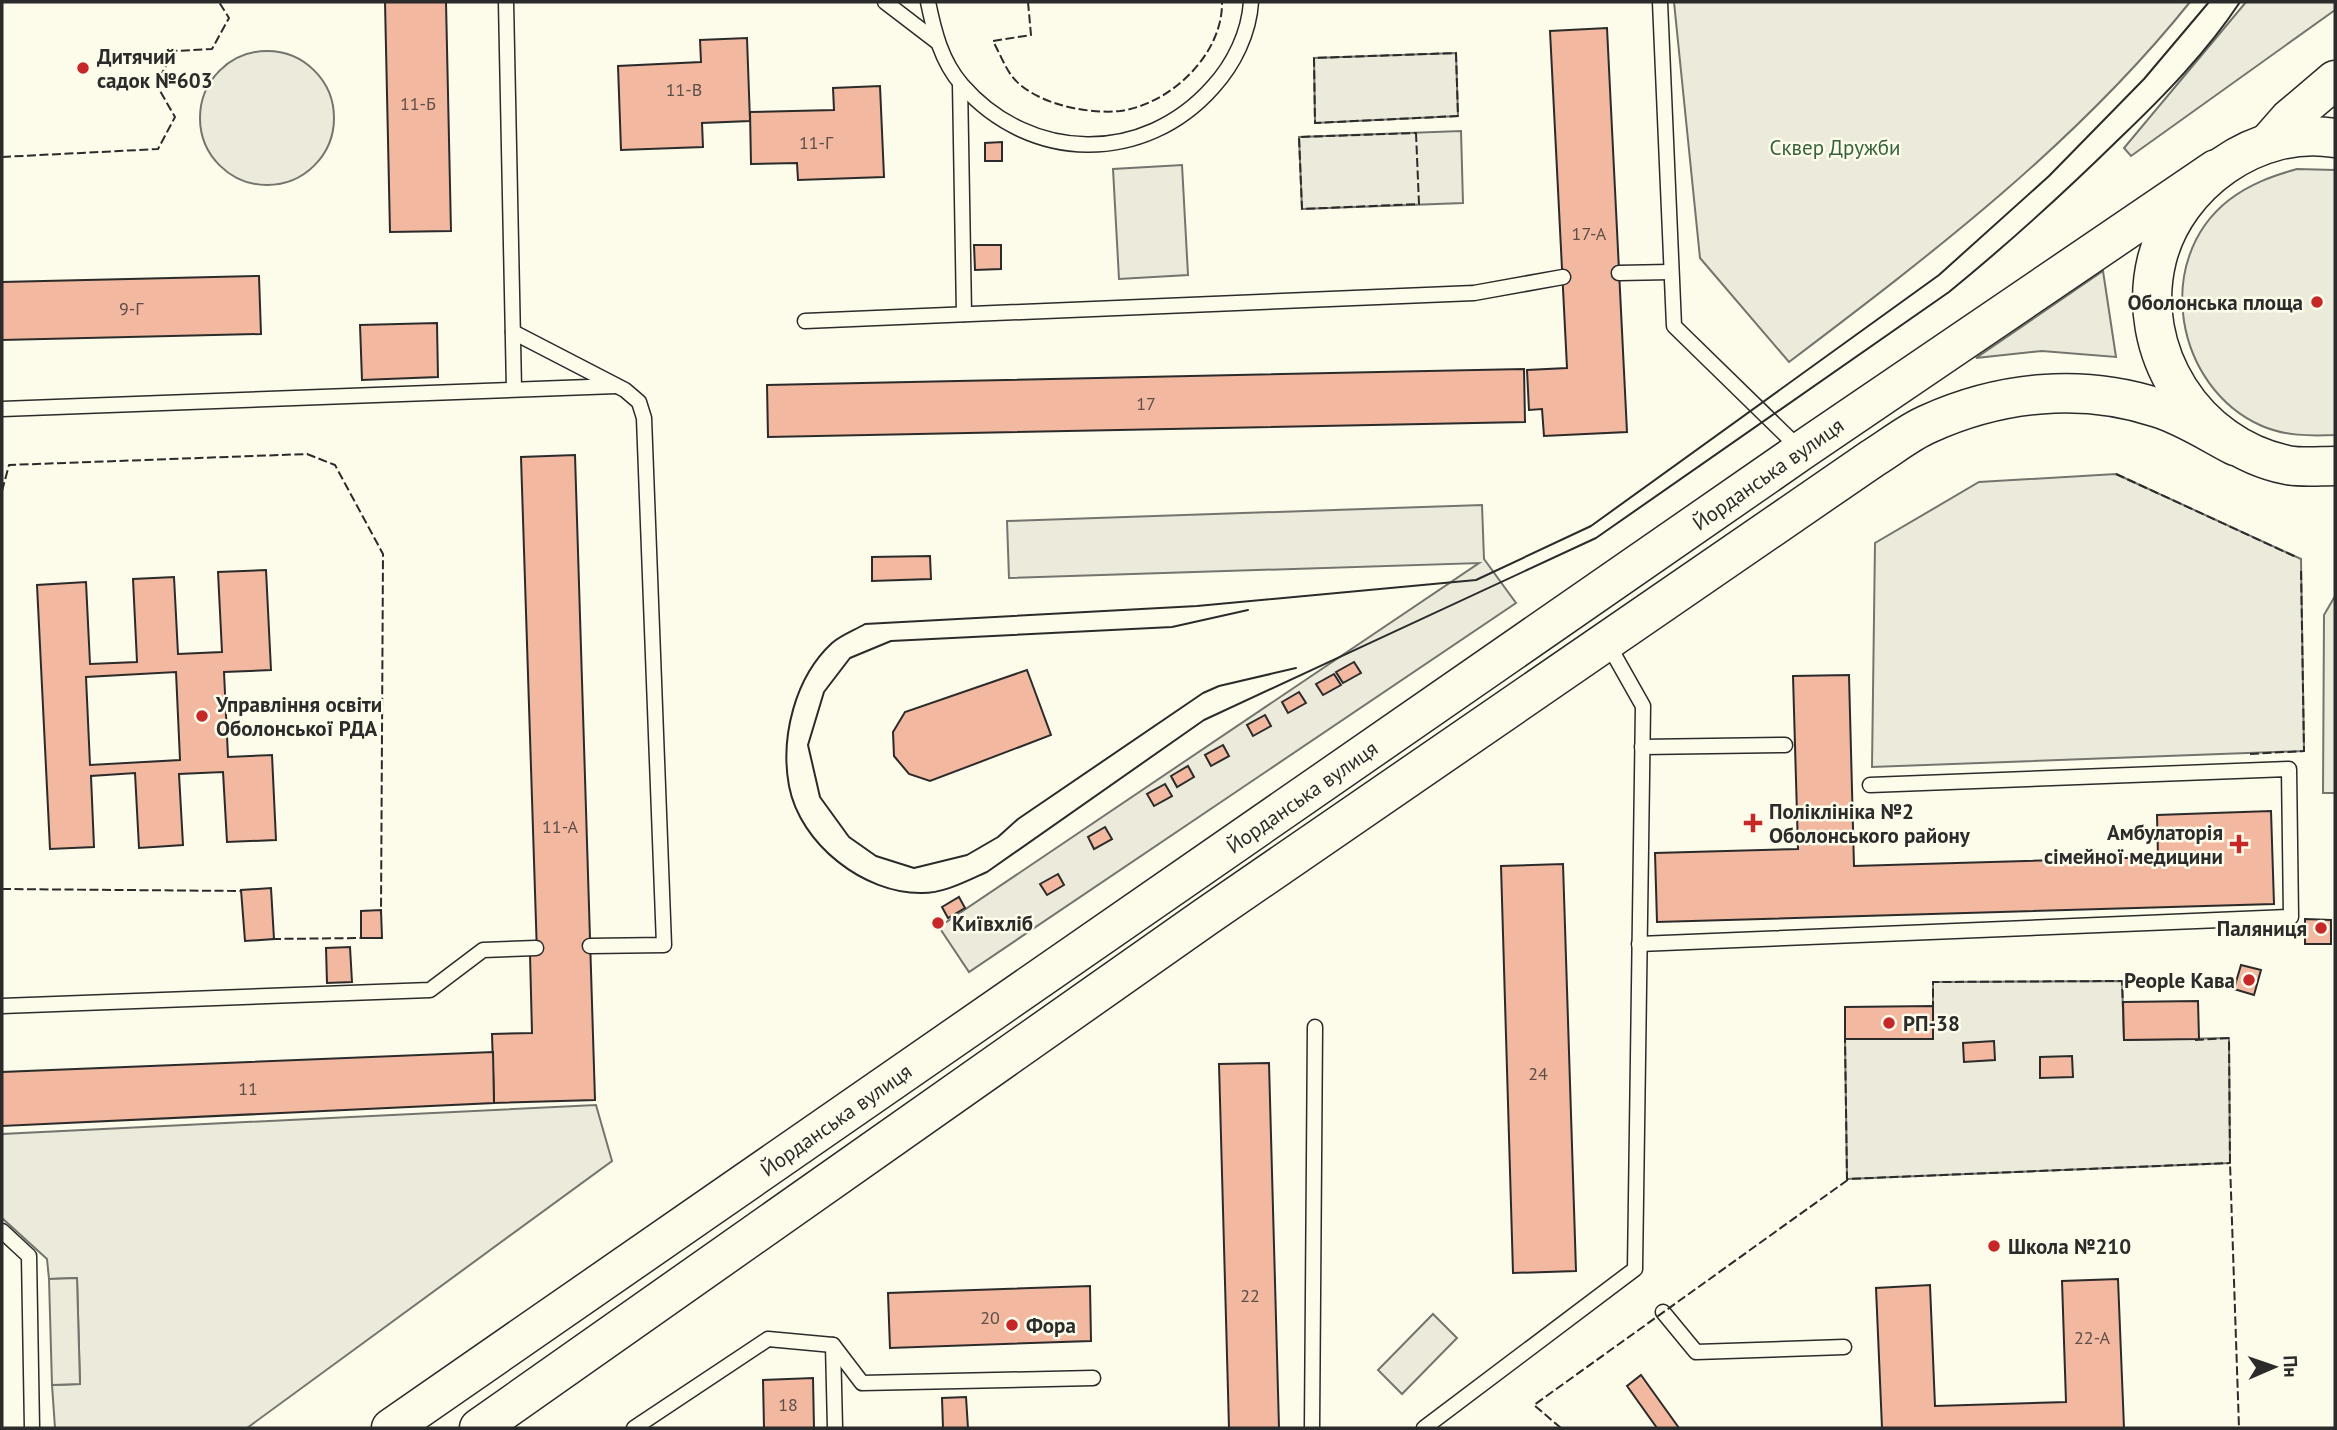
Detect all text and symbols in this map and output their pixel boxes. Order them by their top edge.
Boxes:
place label: Дитячий садок №603 [97,43,213,94]
marker: Дитячий садок №603 [75,60,91,76]
house number: 11-В [666,78,702,101]
house number: 11-Б [400,92,436,115]
house number: 11-Г [799,131,834,154]
park label: Сквер Дружби [1769,134,1901,161]
house number: 17-А [1572,222,1607,245]
place label: Оболонська площа [2128,289,2303,316]
marker: Оболонська площа [2309,294,2325,310]
house number: 9-Г [119,297,144,320]
house number: 17 [1136,392,1156,415]
street label: Йорданська вулиця [1687,412,1849,536]
place label: Управління освіти Оболонської РДА [215,691,382,742]
marker: Управління освіти Оболонської РДА [194,708,210,724]
street label: Йорданська вулиця [1221,735,1383,859]
place label: Поліклініка №2 Оболонського району [1769,798,1971,849]
marker: Поліклініка №2 Оболонського району [1743,813,1763,833]
house number: 11-А [542,815,578,838]
place label: Амбулаторія сімейної медицини [2044,819,2223,870]
marker: Амбулаторія сімейної медицини [2229,834,2249,854]
place label: Київхліб [952,910,1033,937]
marker: Київхліб [930,915,946,931]
place label: Паляниця [2217,915,2307,942]
marker: Паляниця [2313,920,2329,936]
place label: People Кава [2124,967,2235,994]
marker: People Кава [2241,972,2257,988]
place label: РП-38 [1903,1010,1960,1037]
marker: РП-38 [1881,1015,1897,1031]
street label: Йорданська вулиця [755,1058,917,1182]
house number: 24 [1528,1062,1548,1085]
house number: 11 [238,1077,258,1100]
place label: Школа №210 [2008,1233,2131,1260]
marker: Школа №210 [1986,1238,2002,1254]
house number: 22 [1240,1284,1260,1307]
house number: 20 [980,1306,1000,1329]
place label: Фора [1026,1312,1076,1339]
marker: Фора [1004,1317,1020,1333]
house number: 22-А [2074,1326,2110,1349]
north arrow [2239,1332,2309,1402]
text: Пн [2279,1355,2303,1378]
house number: 18 [778,1393,798,1416]

